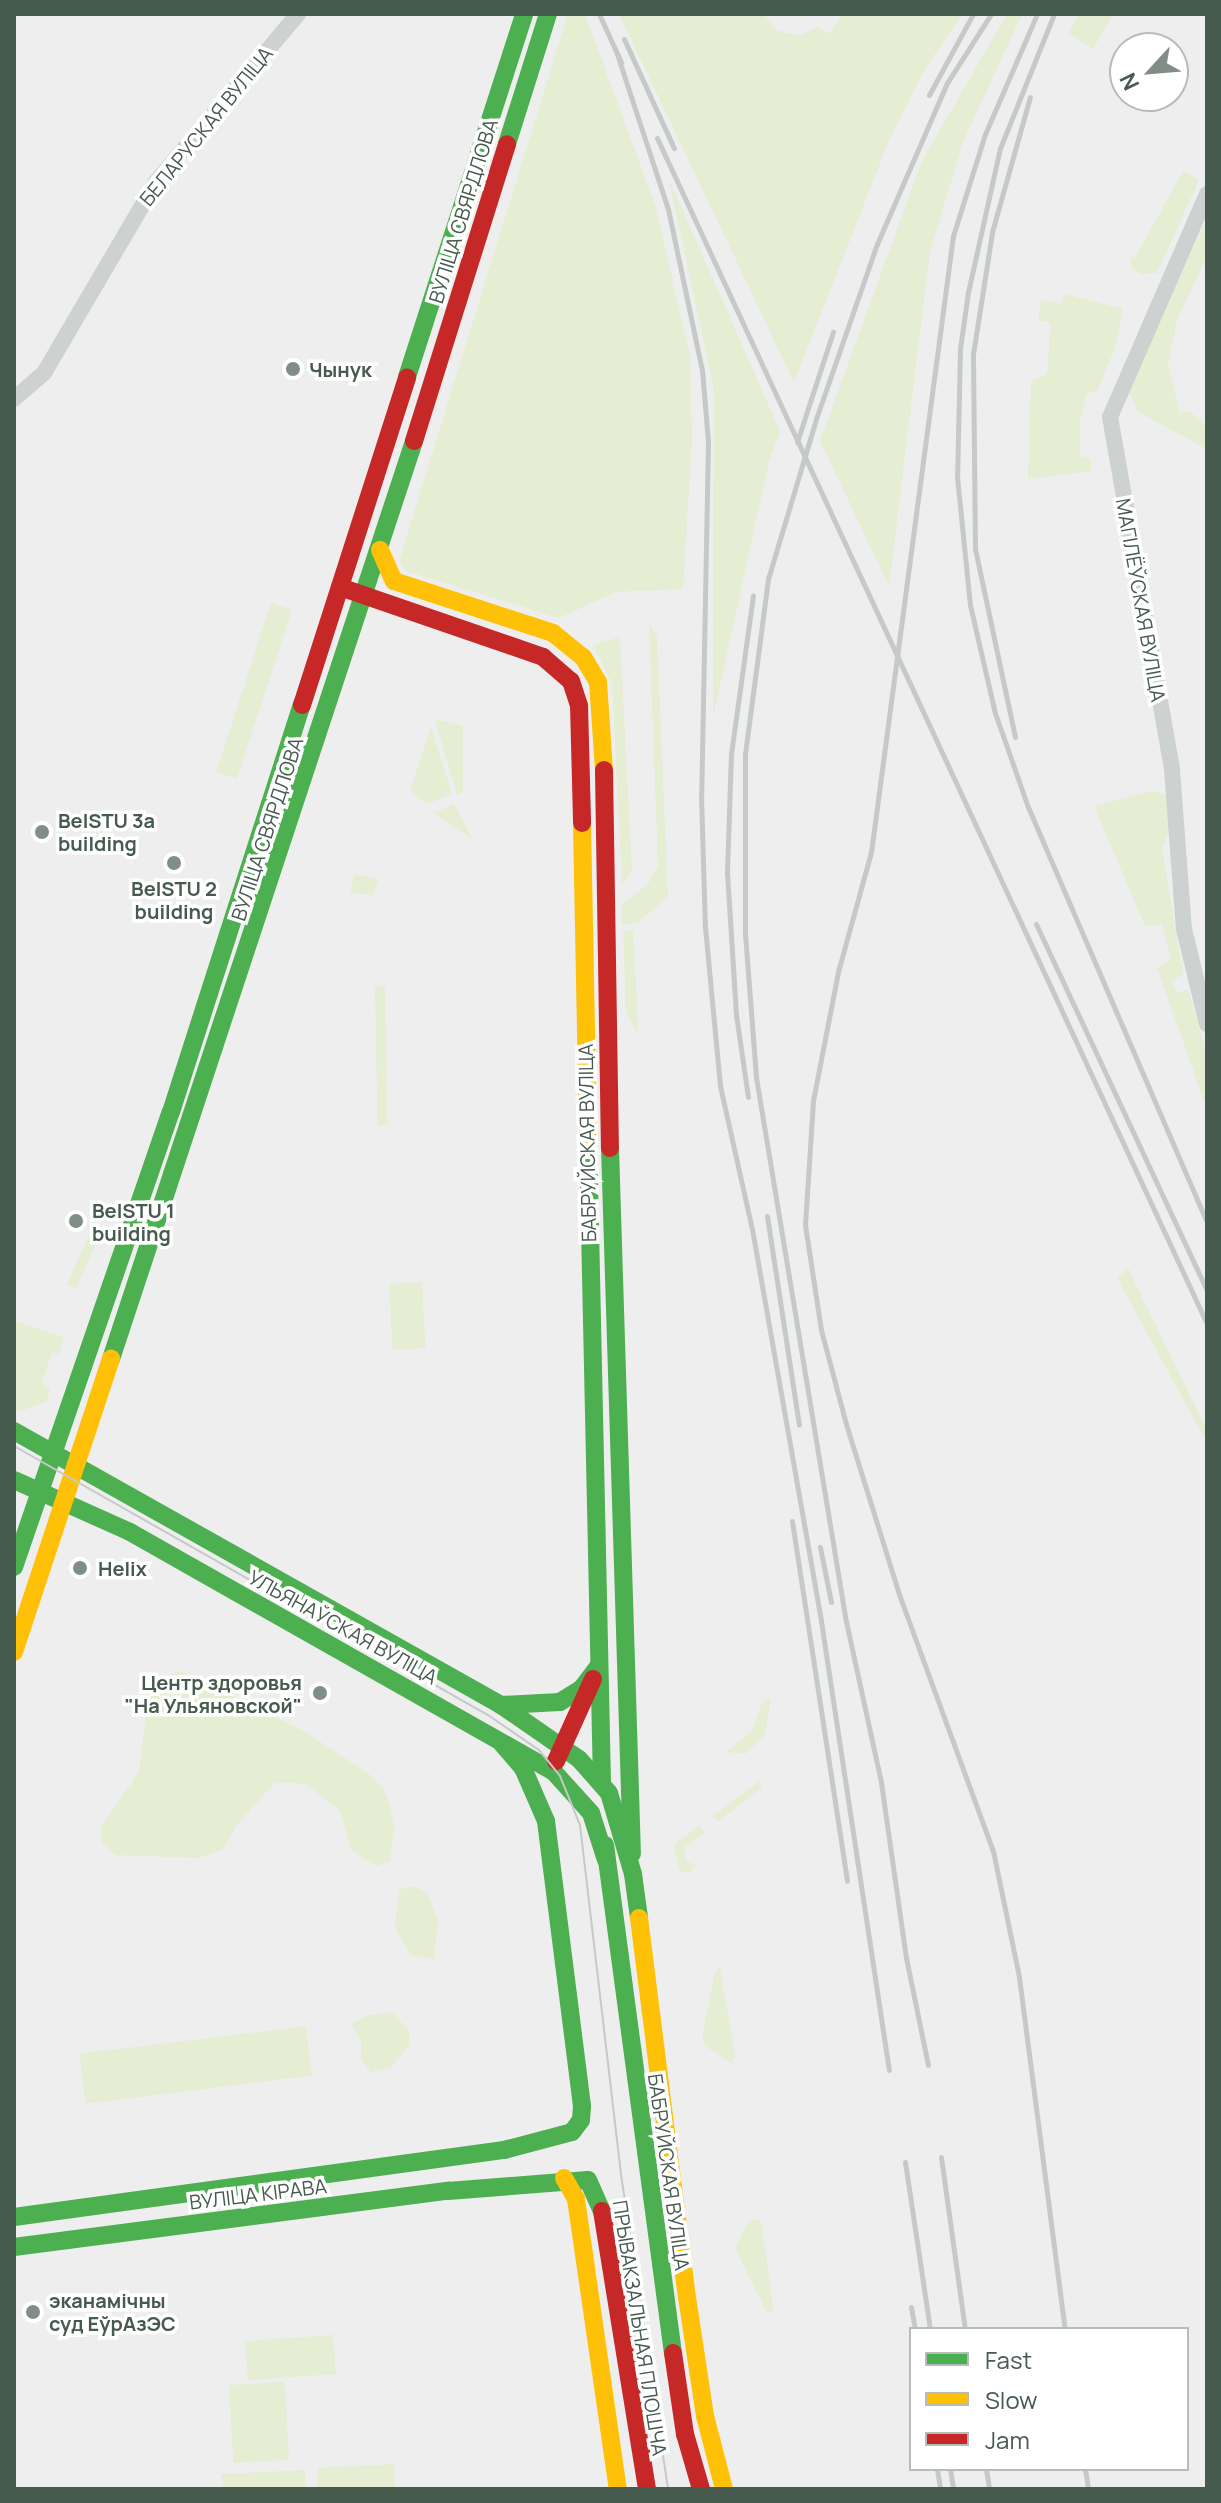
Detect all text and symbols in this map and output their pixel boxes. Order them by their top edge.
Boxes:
north arrow [1109,32,1189,112]
street label: БЕЛАРУСКАЯ ВУЛІЦА [134,42,278,210]
text: N [1112,68,1146,95]
street label: ВУЛІЦА СВЯРДЛОВА [424,116,502,306]
place label: Чынук [309,357,372,381]
marker: Чынук [284,360,302,378]
street label: МАГІЛЁЎСКАЯ ВУЛІЦА [1111,496,1171,704]
street label: ВУЛІЦА СВЯРДЛОВА [226,734,308,924]
place label: BelSTU 3a building [58,808,155,855]
marker: BelSTU 3a building [33,823,51,841]
marker: BelSTU 2 building [165,854,183,872]
place label: BelSTU 2 building [131,876,217,923]
street label: БАБРУЙСКАЯ ВУЛІЦА [573,1044,601,1242]
place label: BelSTU 1 building [92,1198,175,1245]
marker: BelSTU 1 building [67,1212,85,1230]
place label: Helix [98,1556,147,1580]
marker: Helix [69,1557,91,1579]
street label: УЛЬЯНАЎСКАЯ ВУЛІЦА [244,1565,442,1689]
place label: Центр здоровья "На Ульяновской" [125,1670,302,1717]
marker: Центр здоровья "На Ульяновской" [309,1682,331,1704]
street label: БАБРУЙСКАЯ ВУЛІЦА [643,2072,695,2272]
street label: ВУЛІЦА КІРАВА [188,2174,328,2214]
street label: ПРЫВАКЗАЛЬНАЯ ПЛОШЧА [608,2199,672,2457]
place label: эканамічны суд ЕўрАзЭС [49,2288,176,2335]
marker: эканамічны суд ЕўрАзЭС [24,2303,42,2321]
legend [909,2327,1189,2471]
text: Fast [985,2343,1032,2376]
text: Slow [985,2383,1038,2416]
text: Jam [985,2423,1030,2456]

